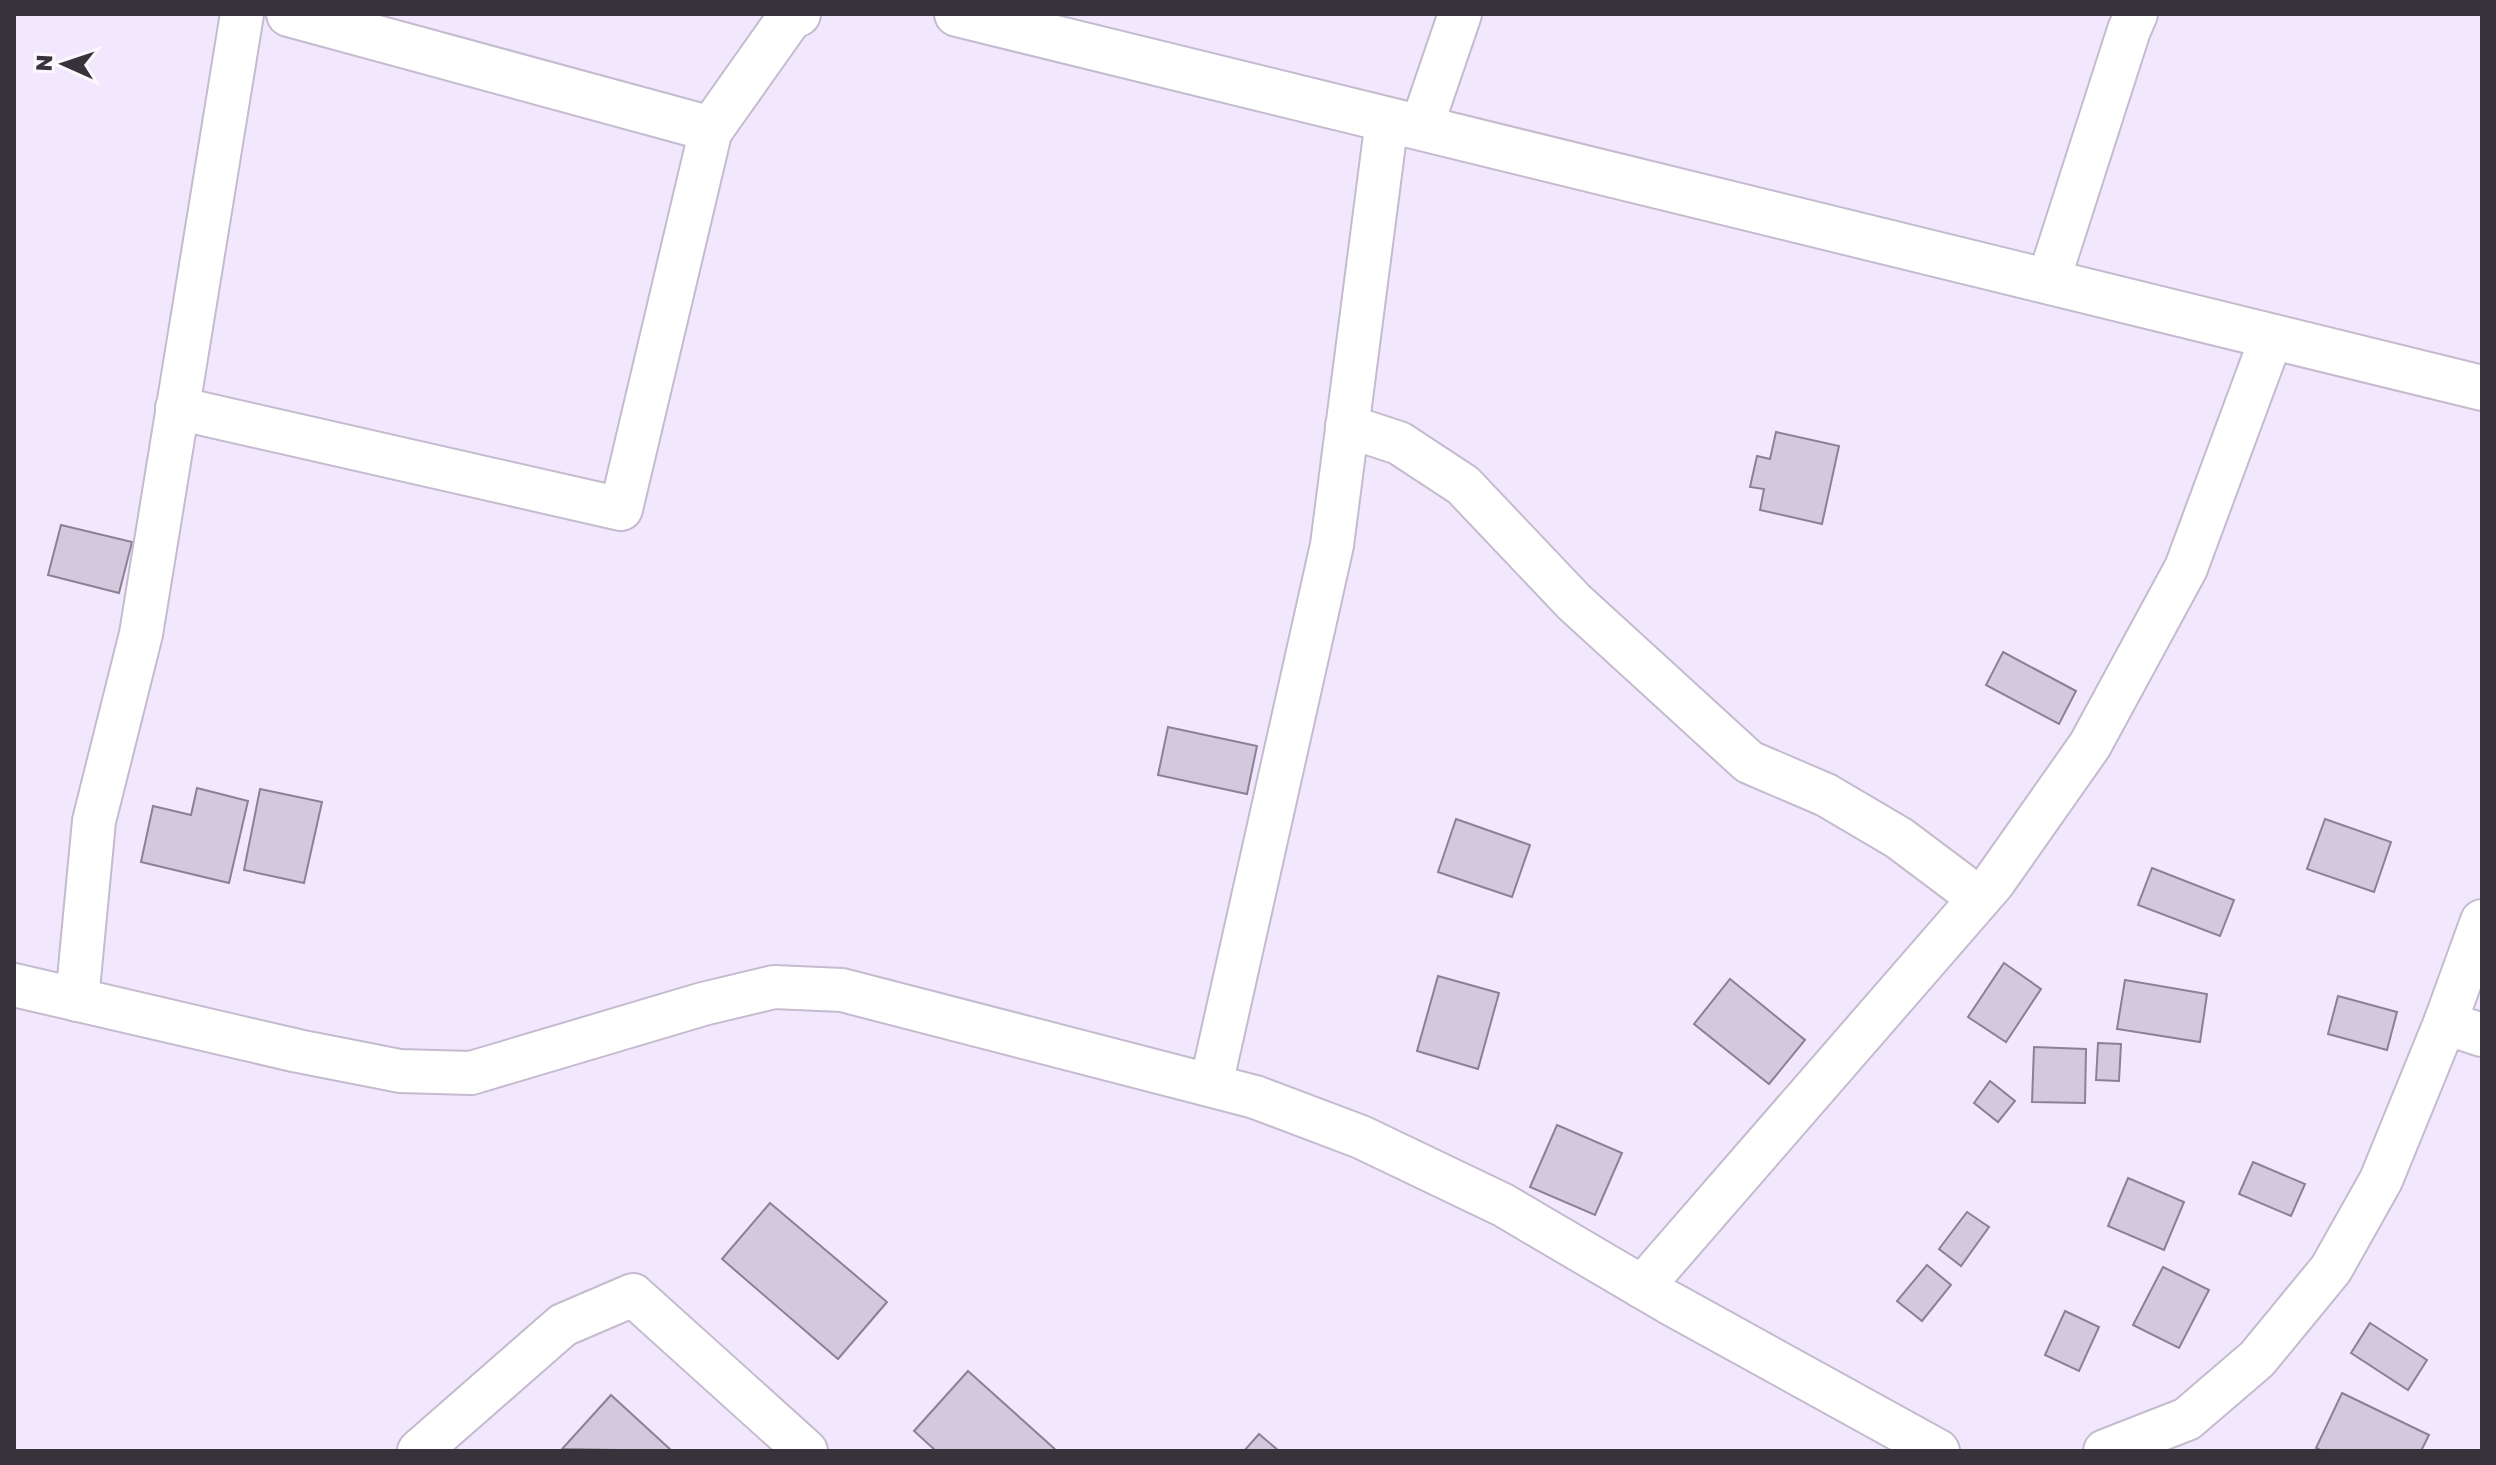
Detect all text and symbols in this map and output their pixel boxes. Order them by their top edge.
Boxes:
north arrow [24,24,104,104]
text: N [30,54,57,72]

